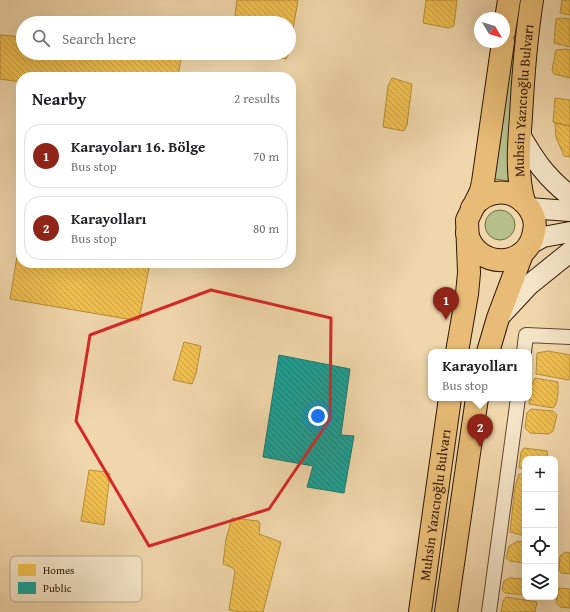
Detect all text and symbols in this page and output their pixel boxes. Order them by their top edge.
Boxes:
north arrow [474,12,510,48]
search box [16,16,296,60]
street label: Muhsin Yazıcıoğlu Bulvarı [509,23,539,178]
icon: search [30,27,52,49]
text: Search here [62,28,136,49]
text: Nearby [32,86,86,111]
text: 2 results [234,89,280,108]
text: Karayoları 16. Bölge [71,136,205,157]
text: 1 [43,147,49,166]
text: 70 m [253,147,279,166]
text: Bus stop [71,157,117,176]
text: Karayolları [71,208,147,229]
text: 2 [43,219,49,238]
text: 80 m [253,219,279,238]
text: Bus stop [71,229,117,248]
pin: 1 [433,287,459,320]
popup [428,349,532,401]
text: Karayolları [442,355,518,376]
text: Bus stop [442,376,488,395]
your location [308,406,328,426]
pin: 2 [467,414,493,447]
street label: Muhsin Yazıcıoğlu Bulvarı [414,428,456,582]
map controls [522,456,558,600]
button: + [522,456,558,492]
button: − [522,492,558,528]
button: locate [522,528,558,564]
legend [10,556,142,602]
text: Homes [43,562,74,578]
button: layers [522,564,558,600]
text: Public [43,580,72,596]

